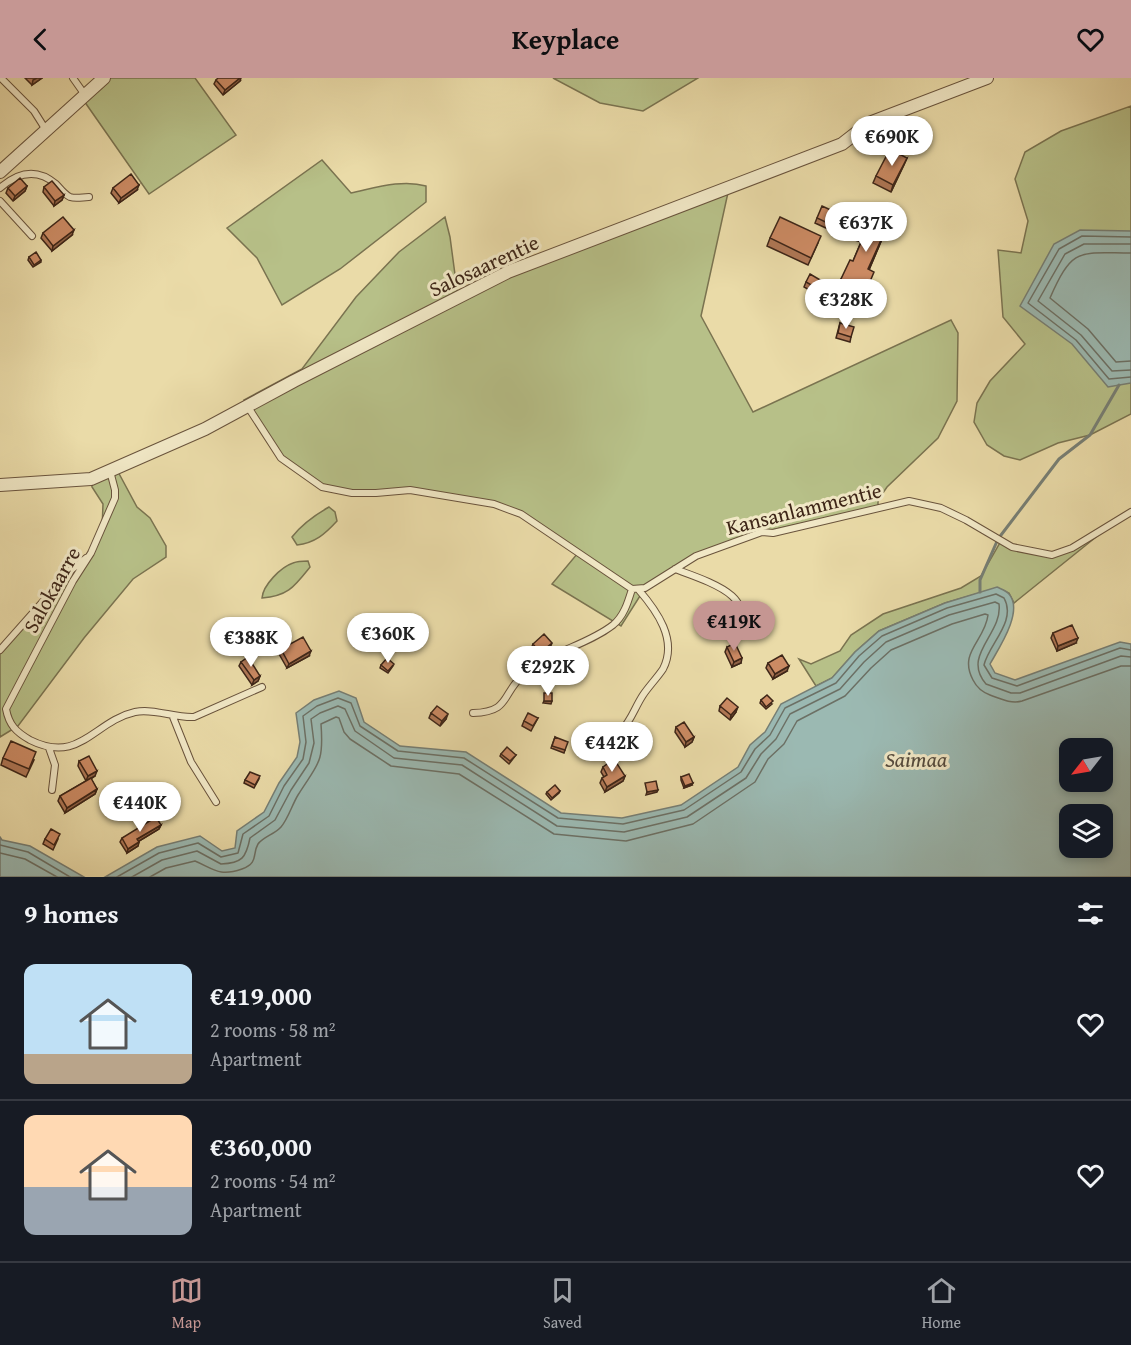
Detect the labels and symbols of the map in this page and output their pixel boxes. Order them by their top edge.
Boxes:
pin: €690K [850,116,934,167]
pin: €637K [824,202,908,253]
street label: Salosaarentie [424,226,544,305]
pin: €328K [804,279,888,330]
street label: Kansanlammentie [723,474,885,543]
street label: Salokaarre [15,541,88,638]
pin: €419K [692,601,776,652]
pin: €360K [346,613,430,664]
pin: €388K [209,617,293,668]
pin: €292K [506,646,590,697]
pin: €442K [570,722,654,773]
north arrow [1059,738,1113,792]
water label: Saimaa [885,743,947,775]
pin: €440K [98,782,182,833]

